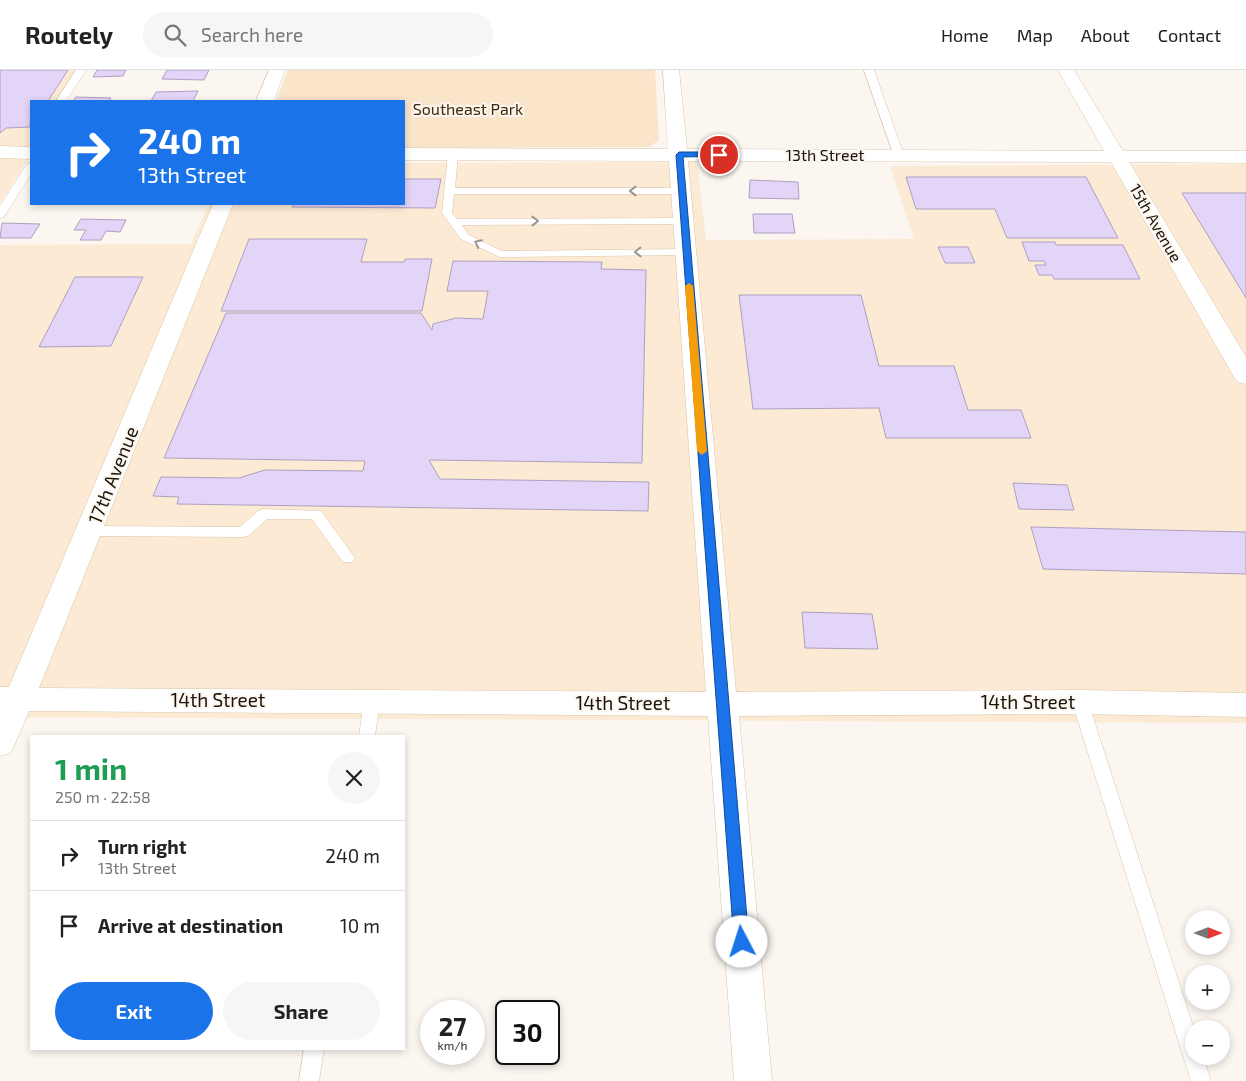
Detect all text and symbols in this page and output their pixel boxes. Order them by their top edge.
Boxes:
search box [143,12,493,57]
text: Routely [25,20,113,49]
icon: search [161,21,189,49]
text: Search here [201,23,303,46]
text: Home [941,24,989,46]
text: Map [1017,24,1053,46]
text: About [1081,24,1130,46]
text: Contact [1158,24,1221,46]
park label: Southeast Park [413,99,523,118]
text: 240 m [138,119,241,161]
icon: right [55,120,120,185]
pin [698,134,740,176]
icon: arrive [705,141,733,169]
street label: 13th Street [786,145,864,164]
text: 13th Street [138,161,246,187]
street label: 15th Avenue [1126,180,1186,265]
one-way arrow [629,186,637,196]
one-way arrow [532,216,540,226]
one-way arrow [474,239,483,249]
one-way arrow [633,247,641,257]
street label: 17th Avenue [83,423,142,527]
street label: 14th Street [171,688,265,711]
street label: 14th Street [981,690,1075,713]
street label: 14th Street [576,691,670,714]
text: 1 min [55,750,127,786]
button: close [328,752,380,804]
text: 250 m · 22:58 [55,787,151,806]
text: Turn right [98,835,186,858]
icon: right [55,842,83,870]
text: 240 m [325,844,380,867]
text: 13th Street [98,858,177,877]
north arrow [1185,910,1230,955]
map controls [1185,910,1230,1065]
icon: arrive [55,912,83,940]
text: Arrive at destination [98,914,283,937]
text: 10 m [340,914,380,937]
position arrow [715,915,767,967]
button: + [1185,965,1230,1010]
button: Exit [55,982,213,1040]
button: Share [223,982,380,1040]
speed limit sign: 30 [495,1000,560,1065]
text: 27 [439,1011,466,1041]
button: − [1185,1020,1230,1065]
text: km/h [438,1038,467,1052]

